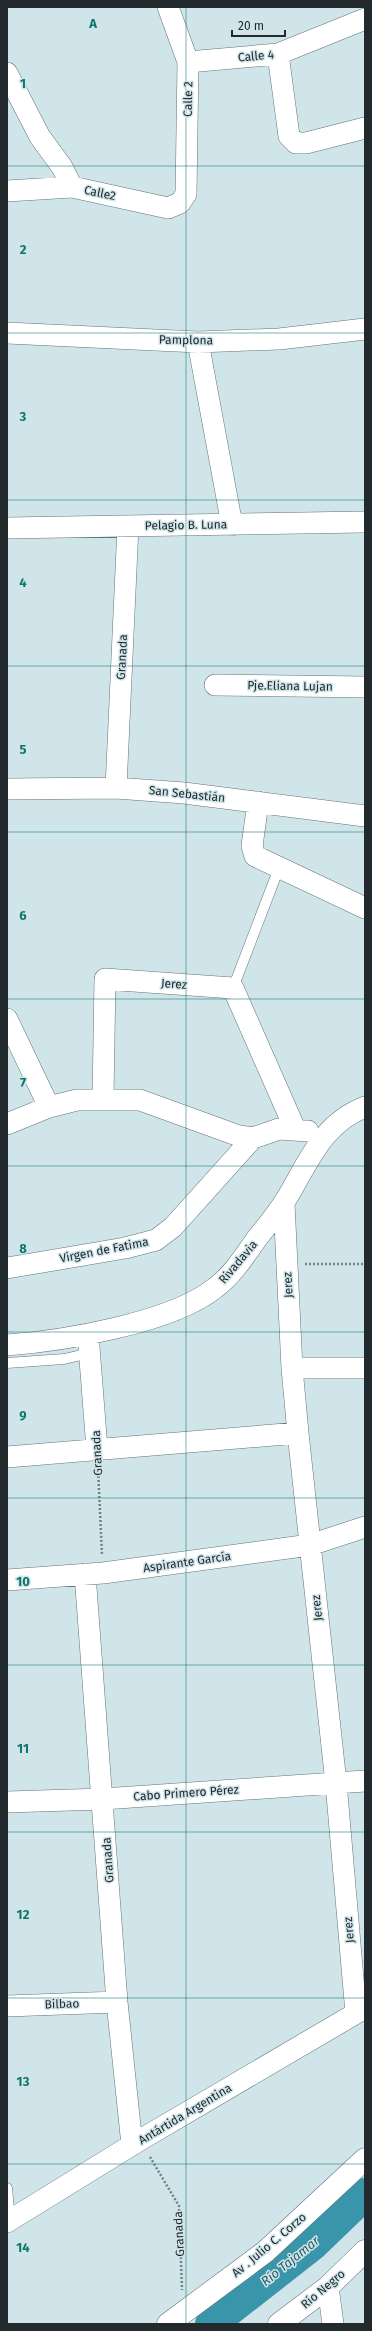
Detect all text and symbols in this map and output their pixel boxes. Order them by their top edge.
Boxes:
scale bar [232,12,285,38]
text: A [88,16,97,31]
text: 20 m [238,19,264,33]
street label: Calle 4 [237,47,275,65]
text: 1 [20,76,26,91]
street label: Calle 2 [181,81,195,117]
street label: Calle2 [83,183,117,203]
text: 2 [20,242,27,257]
street label: Pamplona [159,333,213,347]
text: 3 [19,409,27,424]
street label: Pelagio B. Luna [145,517,227,533]
text: 4 [19,575,27,590]
street label: Granada [114,634,130,680]
street label: Pje.Eliana Lujan [247,678,333,694]
text: 5 [20,742,27,757]
street label: San Sebastián [148,783,226,805]
text: 6 [19,908,27,923]
street label: Jerez [160,976,188,992]
text: 7 [20,1075,26,1090]
street label: Virgen de Fatima [58,1235,150,1265]
street label: Rivadavia [216,1237,260,1287]
text: 8 [19,1241,27,1256]
street label: Jerez [280,1272,296,1298]
text: 9 [19,1408,27,1423]
street label: Granada [89,1430,105,1476]
street label: Aspirante García [142,1549,232,1575]
text: 10 [16,1574,30,1589]
street label: Jerez [309,1594,325,1622]
text: 11 [17,1741,29,1756]
street label: Cabo Primero Pérez [133,1782,239,1804]
street label: Granada [99,1837,117,1883]
text: 12 [17,1907,30,1922]
street label: Jerez [341,1916,357,1944]
street label: Bilbao [44,1996,80,2012]
text: 13 [17,2074,30,2089]
street label: Antártida Argentina [136,2081,234,2147]
street label: Av . Julio C. Corzo [229,2210,309,2280]
street label: Granada [171,2211,187,2257]
water label: Río Tajamar [258,2232,323,2289]
text: 14 [16,2240,30,2255]
street label: Río Negro [298,2267,348,2311]

